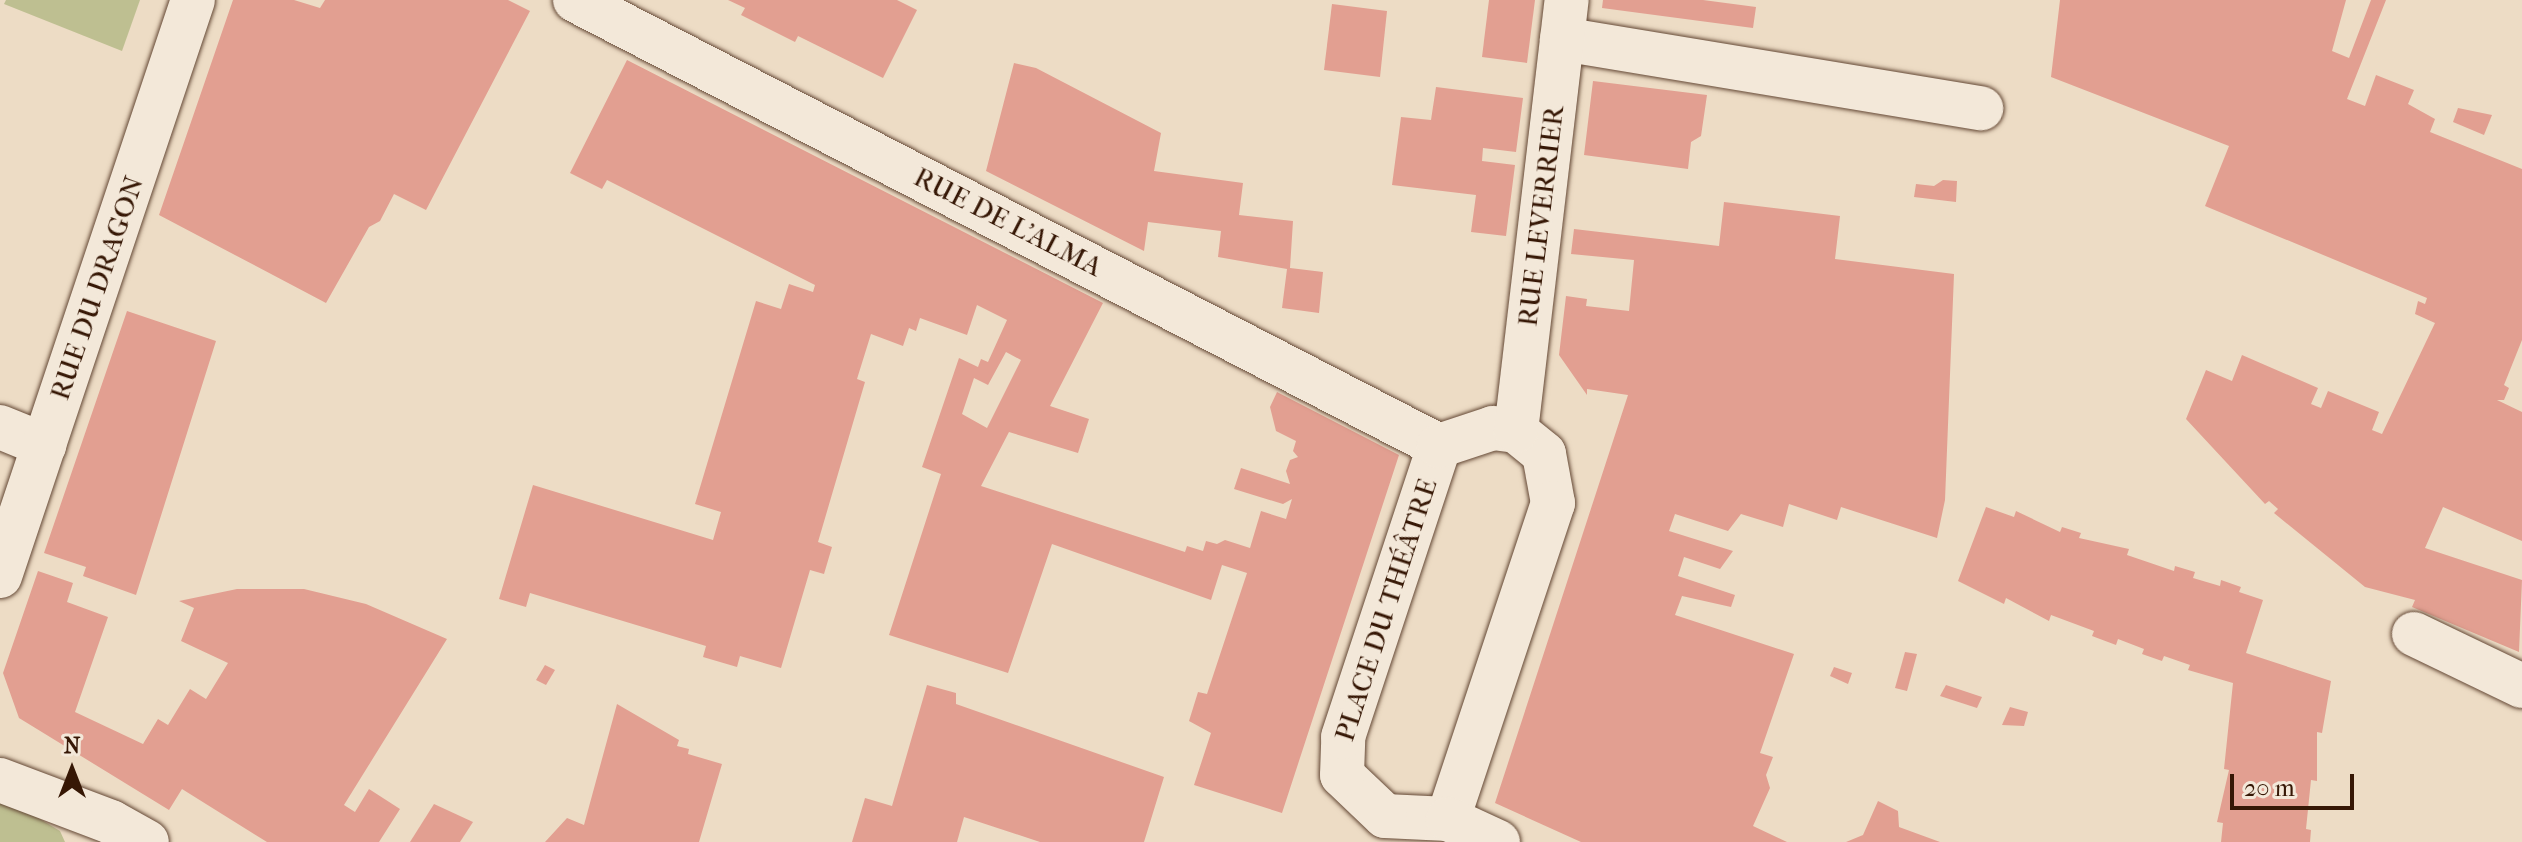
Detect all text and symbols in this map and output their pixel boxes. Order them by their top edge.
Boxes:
street label: RUE LEVERRIER [1511,104,1571,328]
street label: RUE DE L'ALMA [908,160,1108,284]
street label: RUE DU DRAGON [43,172,151,404]
street label: PLACE DU THÉÂTRE [1328,474,1444,746]
north arrow [32,730,112,810]
text: N [64,733,80,759]
scale bar [2234,758,2358,808]
text: 20 m [2244,774,2295,802]

